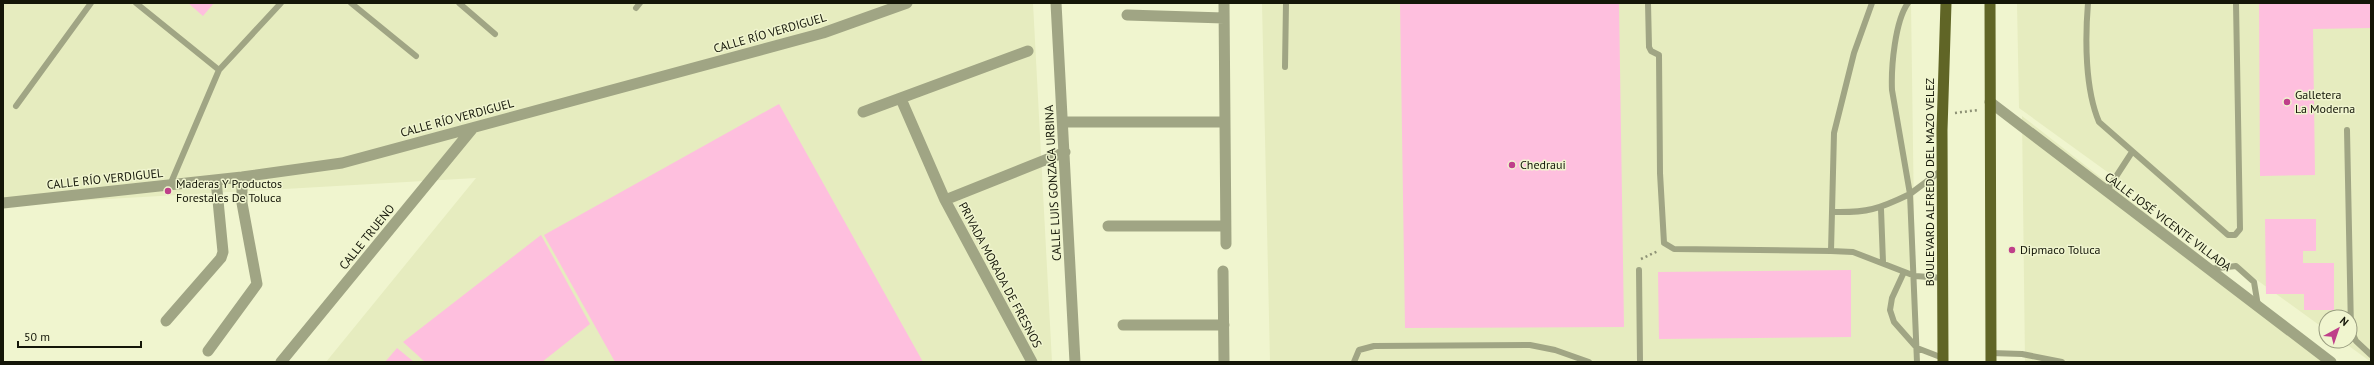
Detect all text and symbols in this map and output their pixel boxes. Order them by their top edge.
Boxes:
street label: CALLE RÍO VERDIGUEL [712,9,828,56]
street label: BOULEVARD ALFREDO DEL MAZO VELEZ [1922,77,1937,286]
place label: Galletera La Moderna [2295,87,2355,116]
street label: CALLE RÍO VERDIGUEL [399,95,515,140]
marker: Galletera La Moderna [2282,97,2292,107]
street label: CALLE LUIS GONZACA URBINA [1041,105,1064,261]
place label: Chedraui [1520,157,1566,172]
marker: Chedraui [1507,160,1517,170]
street label: CALLE RÍO VERDIGUEL [46,165,164,192]
street label: CALLE JOSÉ VICENTE VILLADA [2102,169,2235,274]
place label: Maderas Y Productos Forestales De Toluca [176,176,282,205]
marker: Maderas Y Productos Forestales De Toluca [163,186,173,196]
street label: PRIVADA MORADA DE FRESNOS [956,199,1045,350]
street label: CALLE TRUENO [336,201,397,272]
place label: Dipmaco Toluca [2020,242,2101,257]
marker: Dipmaco Toluca [2007,245,2017,255]
north arrow [2318,309,2358,349]
text: N [2337,314,2352,329]
scale bar [18,323,141,349]
text: 50 m [24,329,50,344]

